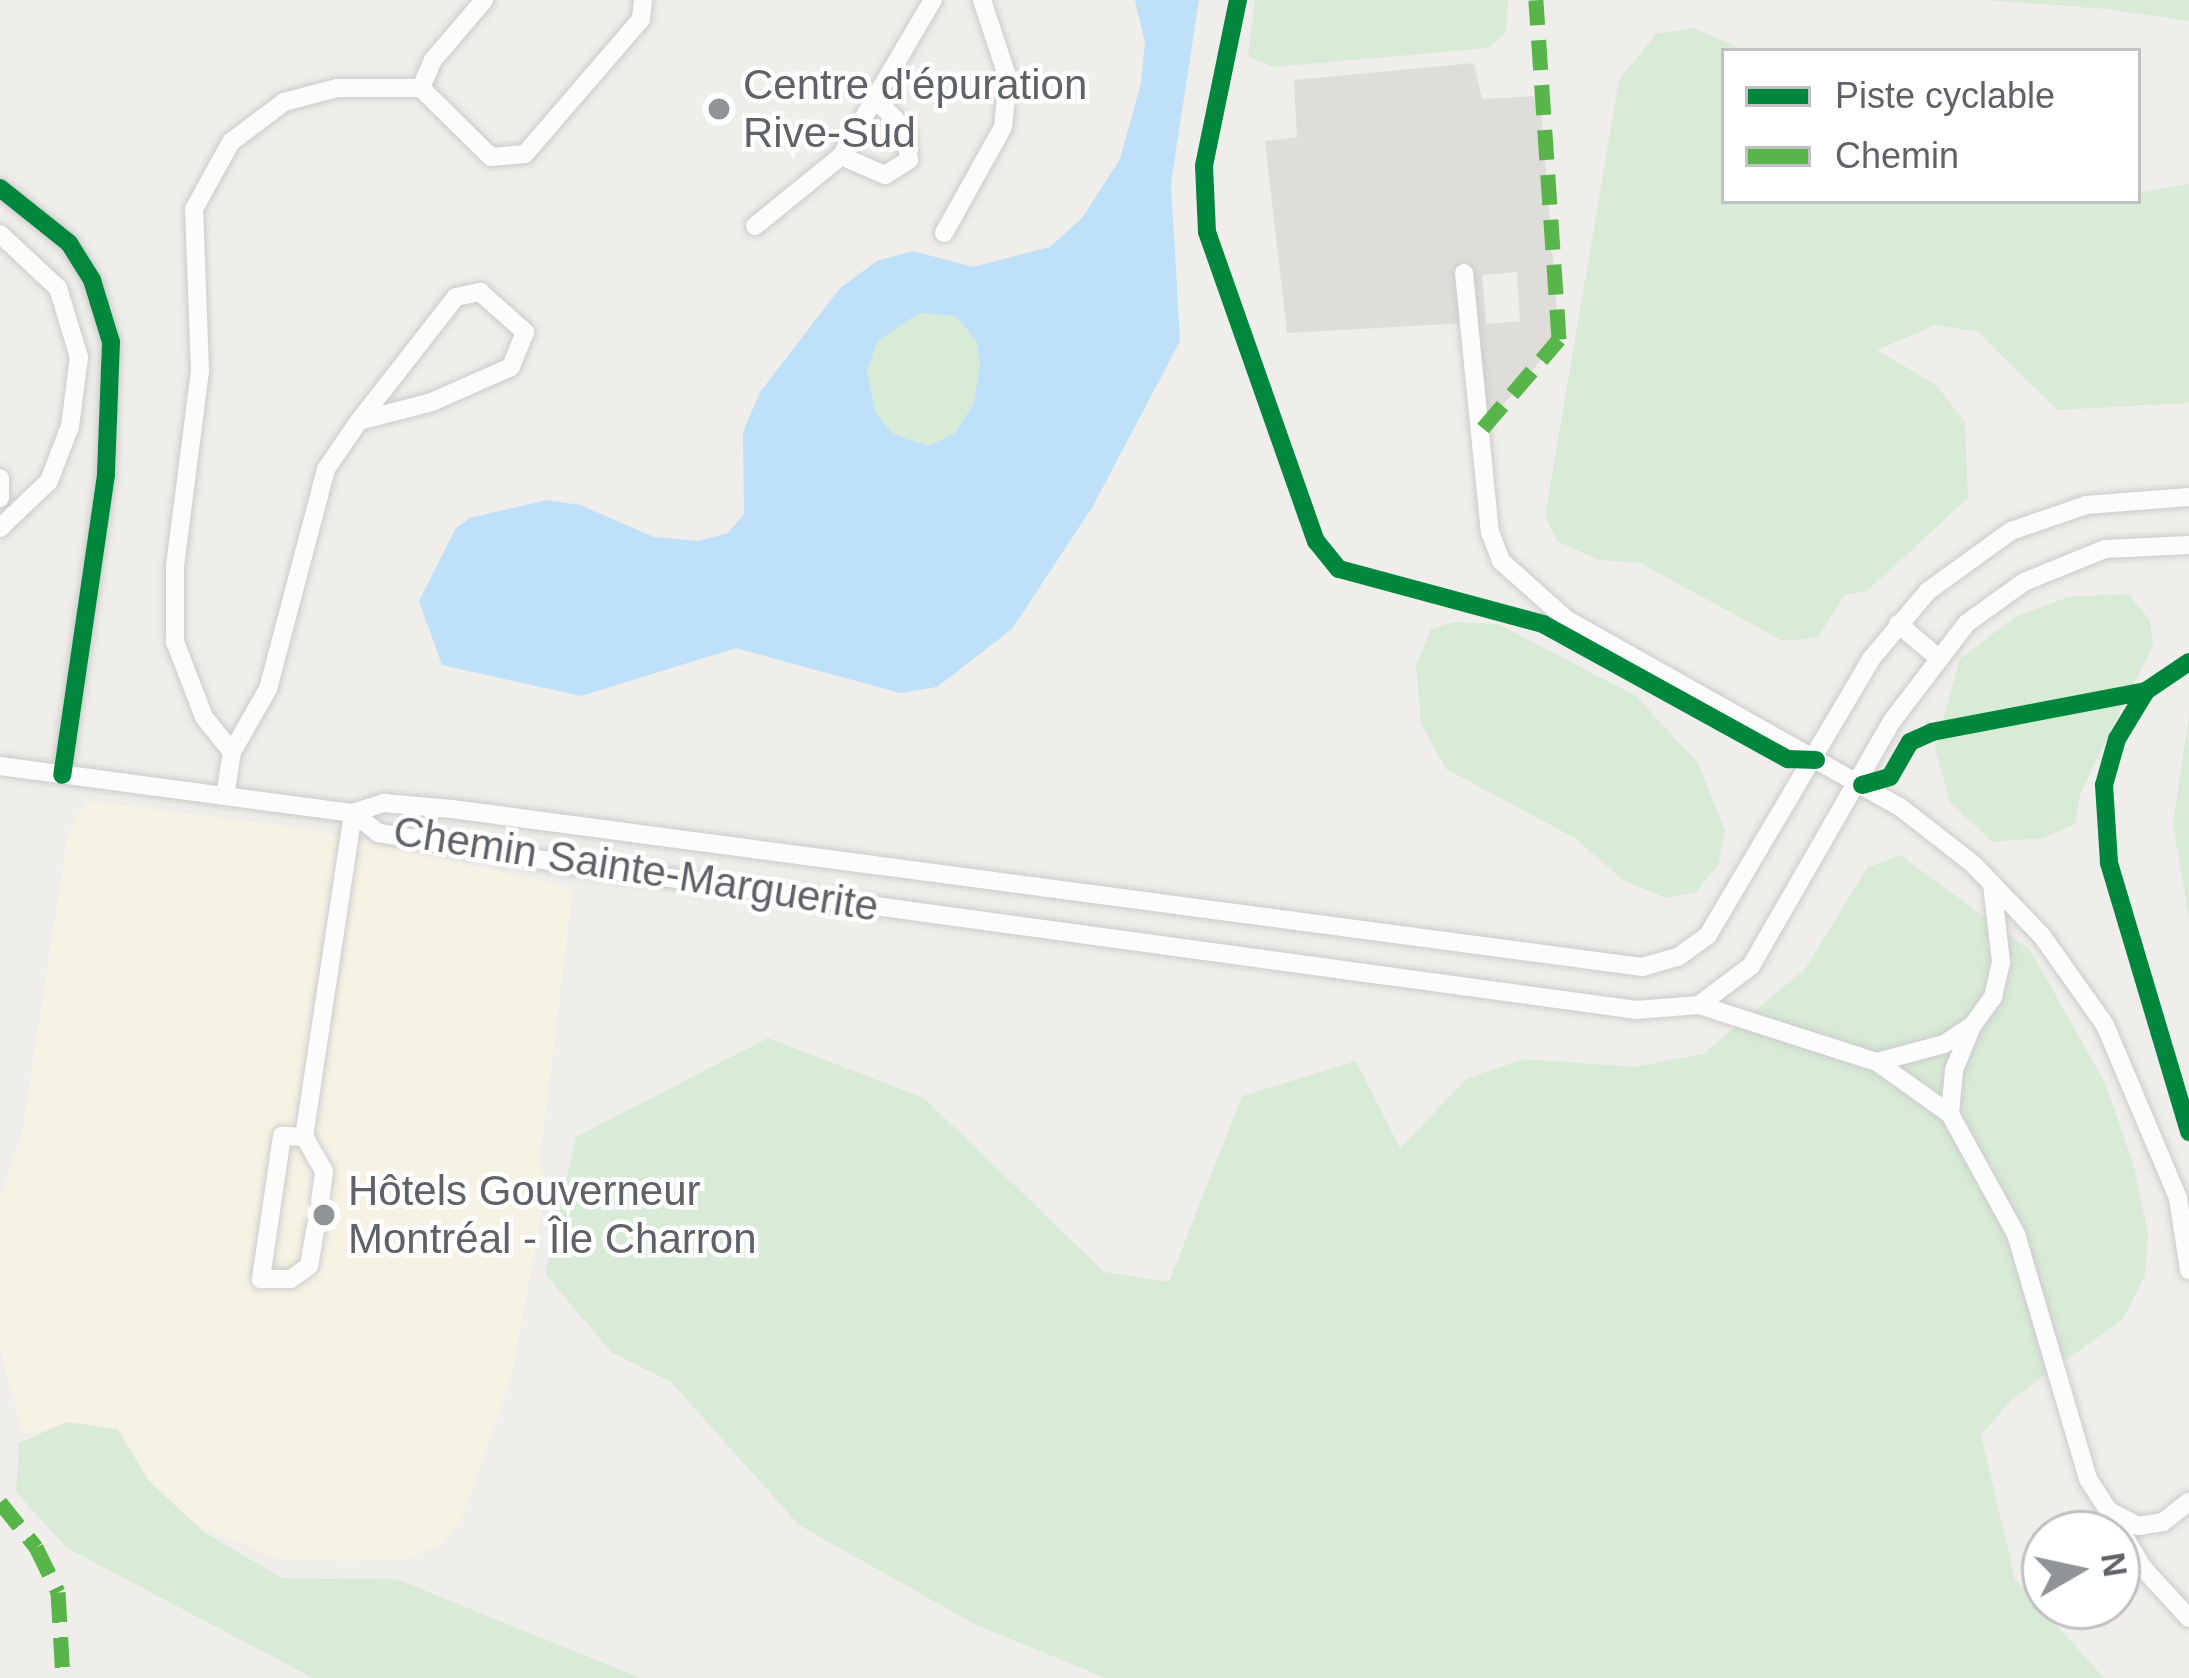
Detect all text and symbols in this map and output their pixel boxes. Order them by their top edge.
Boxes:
legend [1721,48,2141,204]
place label: Centre d'épuration Rive-Sud [743,60,1087,158]
text: Piste cyclable [1835,75,2055,116]
marker: Centre d'épuration Rive-Sud [706,96,732,122]
text: Chemin [1835,135,1959,176]
street label: Chemin Sainte-Marguerite [390,806,882,932]
place label: Hôtels Gouverneur Montréal - Île Charron [348,1166,756,1264]
marker: Hôtels Gouverneur Montréal - Île Charron [311,1202,337,1228]
north arrow [2021,1510,2141,1630]
text: N [2094,1550,2134,1579]

